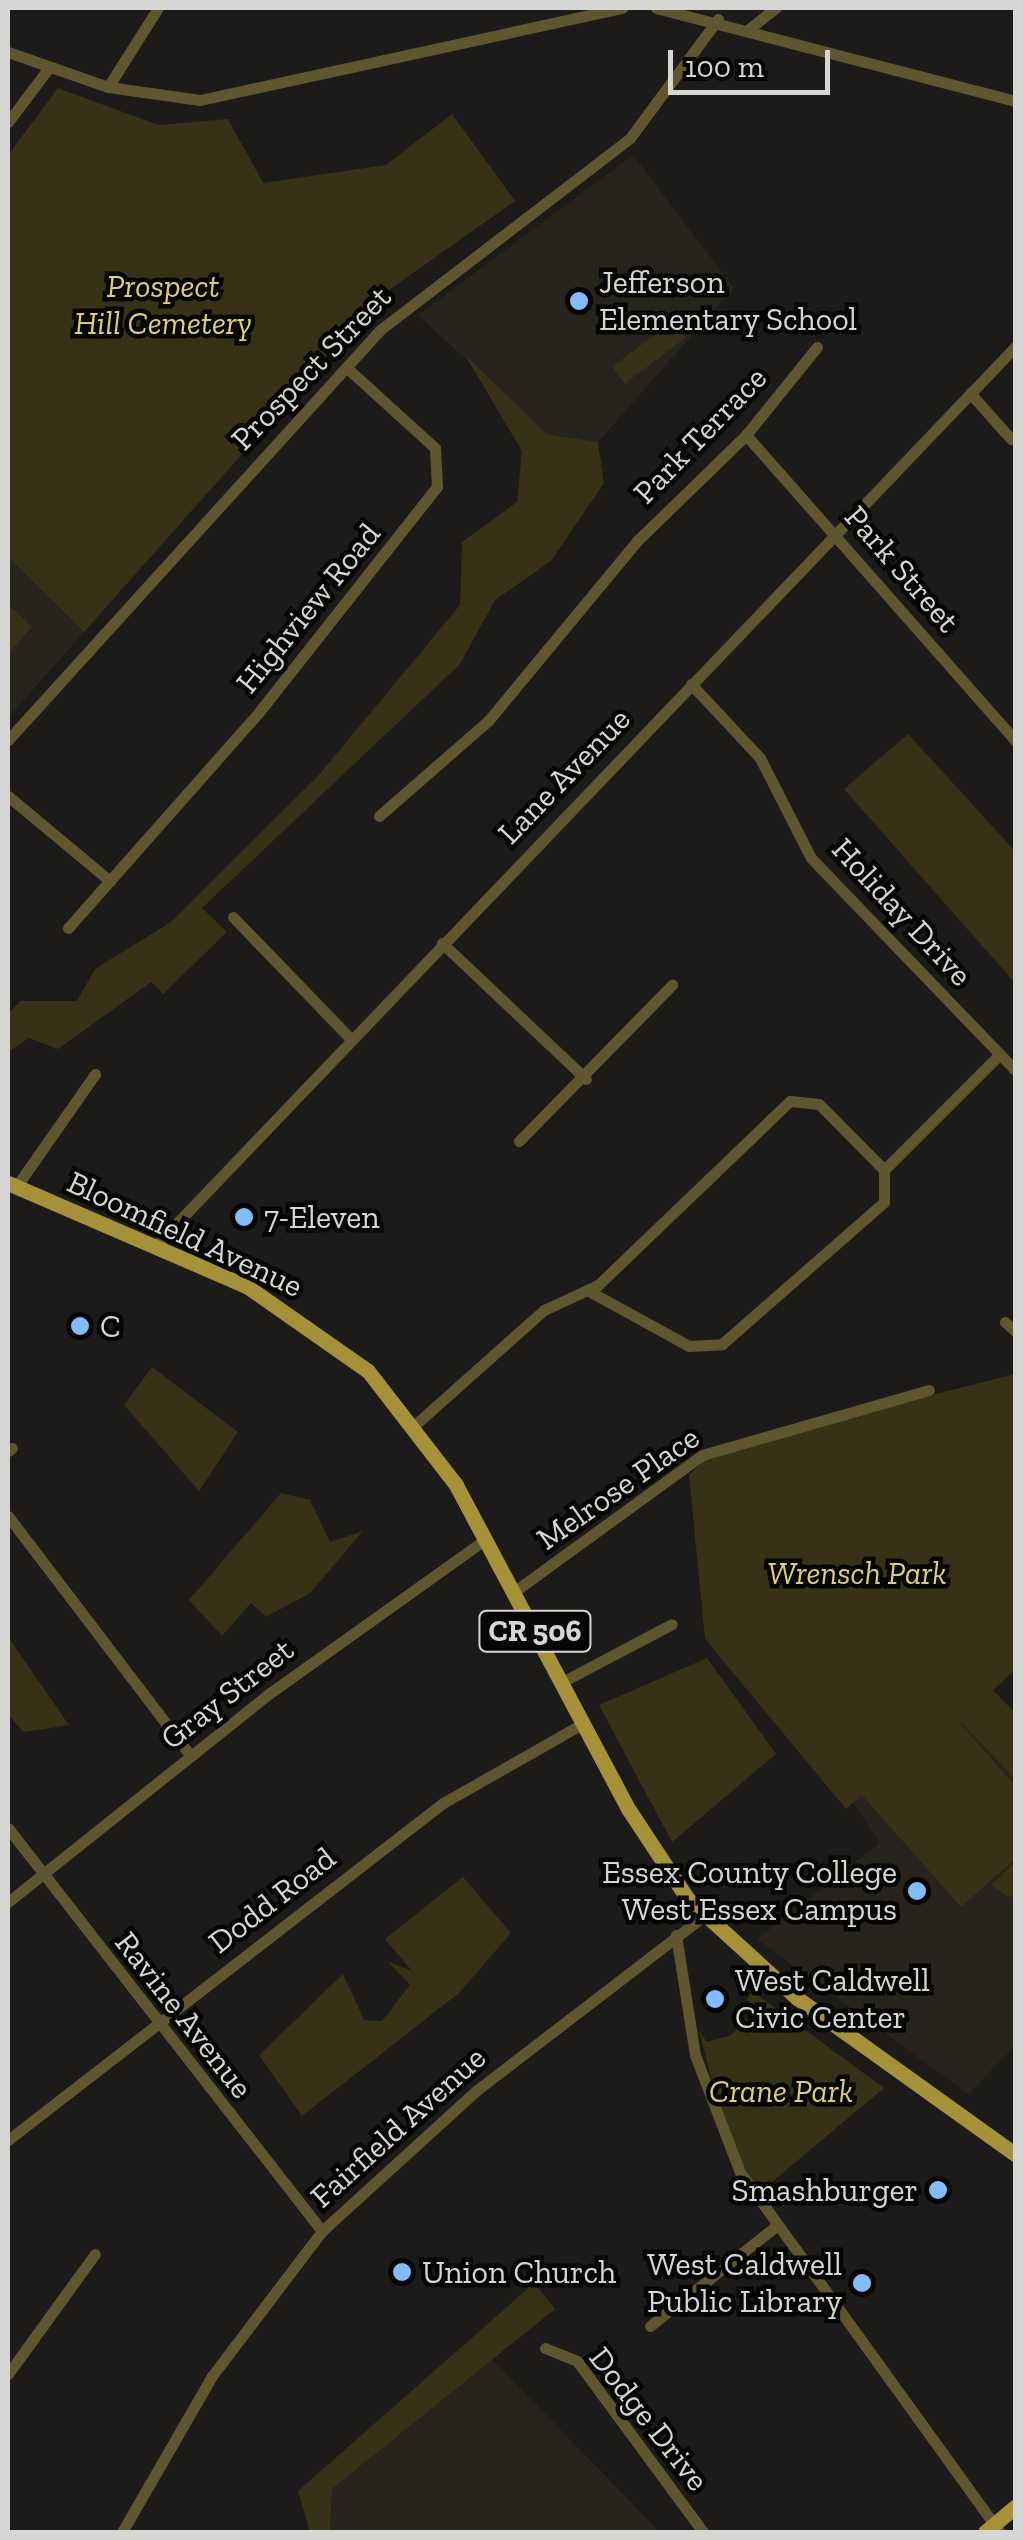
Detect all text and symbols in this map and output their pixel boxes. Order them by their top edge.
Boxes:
scale bar [673,30,836,92]
text: 100 m [685,49,764,85]
place label: Jefferson Elementary School [599,264,858,339]
park label: Prospect Hill Cemetery [74,268,252,343]
street label: Prospect Street [223,278,399,458]
marker: Jefferson Elementary School [568,290,590,312]
street label: Park Terrace [625,358,775,512]
street label: Park Street [837,498,967,640]
street label: Highview Road [227,515,389,701]
street label: Lane Avenue [489,700,639,852]
street label: Holiday Drive [824,830,980,994]
street label: Bloomfield Avenue [61,1162,309,1306]
place label: 7-Eleven [264,1198,380,1236]
marker: 7-Eleven [233,1206,255,1228]
place label: C [100,1307,121,1345]
marker: C [69,1315,91,1337]
street label: Melrose Place [529,1418,707,1558]
park label: Wrensch Park [767,1554,947,1592]
road number: CR 506 [478,1606,592,1656]
street label: Gray Street [153,1630,301,1758]
street label: Dodd Road [201,1839,343,1961]
place label: Essex County College West Essex Campus [601,1854,897,1929]
marker: Essex County College West Essex Campus [906,1880,928,1902]
street label: Ravine Avenue [107,1924,261,2106]
place label: West Caldwell Civic Center [735,1962,930,2037]
marker: West Caldwell Civic Center [704,1988,726,2010]
street label: Fairfield Avenue [302,2038,494,2216]
park label: Crane Park [709,2072,853,2110]
place label: Smashburger [731,2171,918,2209]
marker: Smashburger [927,2179,949,2201]
place label: West Caldwell Public Library [647,2246,842,2321]
place label: Union Church [422,2253,616,2291]
marker: Union Church [391,2261,413,2283]
marker: West Caldwell Public Library [851,2272,873,2294]
street label: Dodge Drive [581,2340,717,2498]

